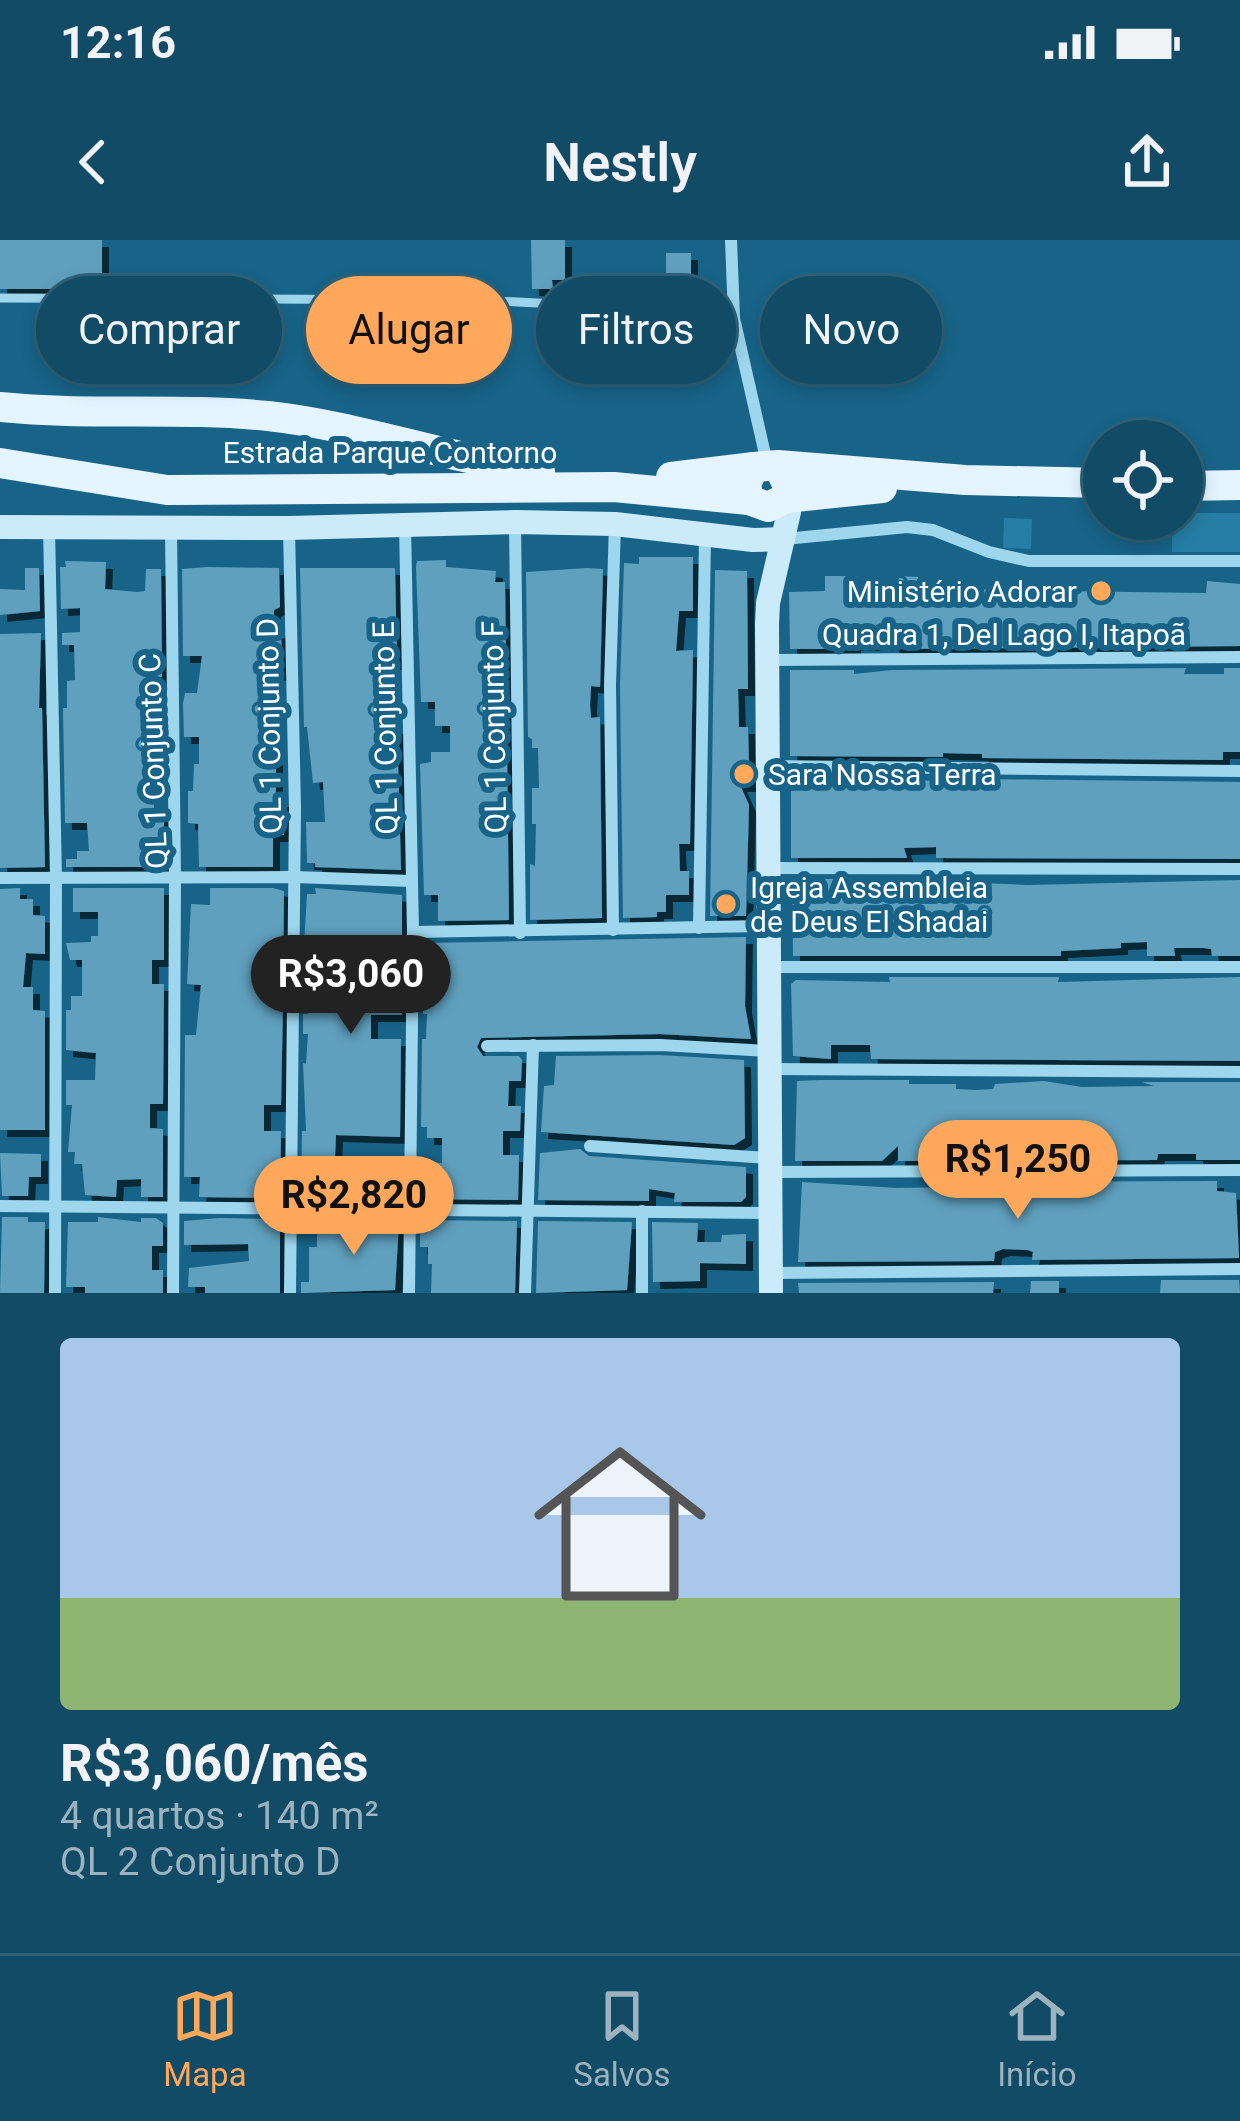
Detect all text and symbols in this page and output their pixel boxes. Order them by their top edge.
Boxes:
text: 12:16 [60,16,176,69]
icon: back [60,129,126,195]
icon: share [1114,129,1180,195]
text: Nestly [543,131,697,194]
chip: Comprar [36,276,282,384]
chip: Alugar [306,276,512,384]
chip: Filtros [536,276,736,384]
chip: Novo [760,276,942,384]
map controls [1083,420,1203,540]
button: locate [1083,420,1203,540]
street label: Estrada Parque Contorno [223,435,557,470]
place label: Ministério Adorar [847,574,1077,609]
marker: Ministério Adorar [1088,578,1114,604]
street label: Quadra 1, Del Lago I, Itapoã [822,617,1186,652]
street label: QL 1 Conjunto D [250,618,288,834]
street label: QL 1 Conjunto F [475,620,513,834]
street label: QL 1 Conjunto E [366,621,404,835]
street label: QL 1 Conjunto C [132,653,174,869]
place label: Sara Nossa Terra [768,757,997,792]
marker: Sara Nossa Terra [731,761,757,787]
place label: Igreja Assembleia de Deus El Shadai [750,870,988,939]
marker: Igreja Assembleia de Deus El Shadai [713,891,739,917]
pin: R$3,060 [240,935,462,1037]
text: R$3,060 [278,951,424,997]
pin: R$1,250 [907,1120,1129,1222]
text: R$1,250 [945,1136,1091,1182]
pin: R$2,820 [243,1156,465,1258]
text: R$2,820 [281,1172,427,1218]
icon: home [512,1416,728,1632]
text: R$3,060/mês [60,1734,368,1793]
text: 4 quartos · 140 m² [60,1793,379,1839]
text: QL 2 Conjunto D [60,1839,341,1885]
tab: Mapa [163,1983,247,2094]
tab: Salvos [573,1983,670,2094]
tab: Início [997,1983,1077,2094]

